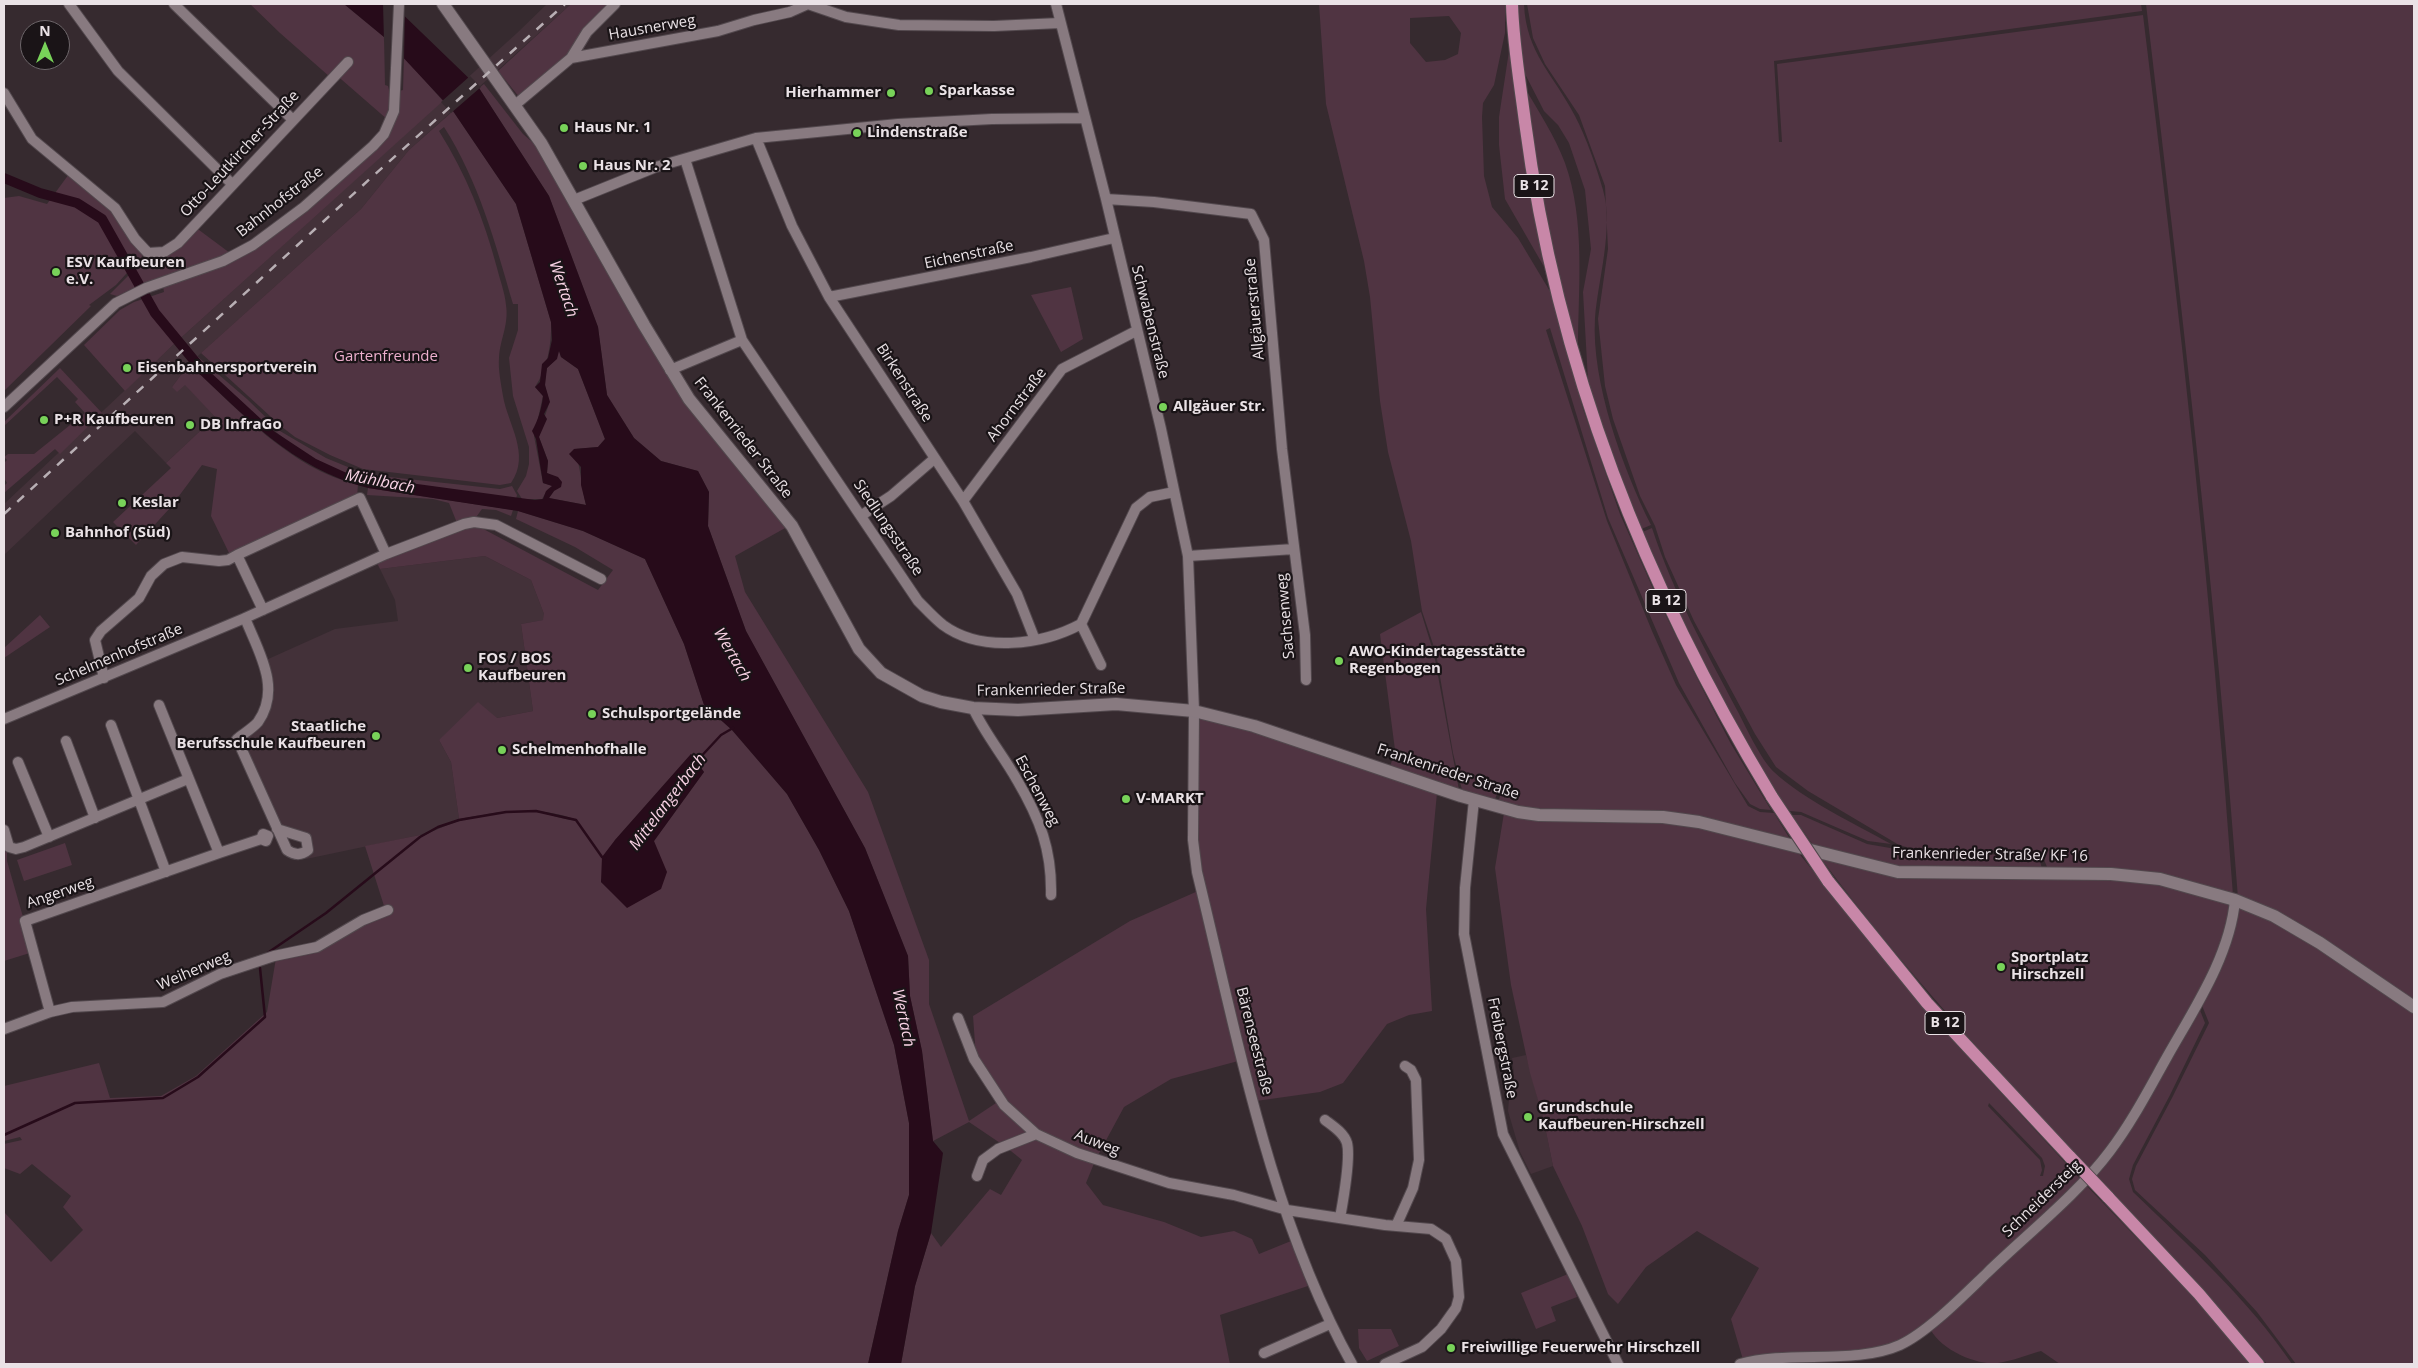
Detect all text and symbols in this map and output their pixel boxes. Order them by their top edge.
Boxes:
street label: Hausnerweg [607,12,697,44]
north arrow [20,20,70,70]
text: N [39,21,51,40]
place label: Sparkasse [939,82,1015,100]
place label: Hierhammer [785,84,881,102]
marker: Sparkasse [923,85,935,97]
street label: Otto-Leutkircher-Straße [177,87,303,221]
marker: Hierhammer [885,87,897,99]
place label: Haus Nr. 1 [574,119,652,137]
marker: Haus Nr. 1 [558,122,570,134]
place label: Lindenstraße [867,124,967,142]
marker: Lindenstraße [851,127,863,139]
place label: Haus Nr. 2 [593,157,671,175]
marker: Haus Nr. 2 [577,160,589,172]
street label: Bahnhofstraße [233,163,327,241]
road number: B 12 [1514,175,1554,198]
street label: Eichenstraße [923,237,1015,273]
place label: ESV Kaufbeuren e.V. [66,254,185,289]
street label: Allgäuerstraße [1242,257,1268,361]
water label: Wertach [544,258,582,320]
street label: Schwabenstraße [1127,264,1173,380]
marker: ESV Kaufbeuren e.V. [50,266,62,278]
street label: Birkenstraße [872,340,936,426]
park label: Gartenfreunde [334,348,438,366]
place label: Eisenbahnersportverein [137,359,317,377]
marker: Eisenbahnersportverein [121,362,133,374]
street label: Ahornstraße [983,365,1051,445]
street label: Frankenrieder Straße [690,374,796,502]
place label: Allgäuer Str. [1173,398,1265,416]
marker: Allgäuer Str. [1157,401,1169,413]
place label: P+R Kaufbeuren [54,411,174,429]
marker: P+R Kaufbeuren [38,414,50,426]
place label: DB InfraGo [200,416,282,434]
marker: DB InfraGo [184,419,196,431]
water label: Mühlbach [344,466,416,498]
street label: Siedlungsstraße [849,477,927,579]
place label: Keslar [132,494,179,512]
marker: Keslar [116,497,128,509]
place label: Bahnhof (Süd) [65,524,170,542]
marker: Bahnhof (Süd) [49,527,61,539]
street label: Sachsenweg [1273,572,1299,660]
road number: B 12 [1646,590,1686,612]
street label: Schelmenhofstraße [53,620,185,690]
water label: Wertach [709,625,755,685]
place label: AWO-Kindertagesstätte Regenbogen [1349,643,1525,678]
place label: FOS / BOS Kaufbeuren [478,650,566,685]
marker: AWO-Kindertagesstätte Regenbogen [1333,655,1345,667]
marker: FOS / BOS Kaufbeuren [462,662,474,674]
street label: Frankenrieder Straße [977,680,1125,700]
place label: Schulsportgelände [602,705,741,723]
marker: Schulsportgelände [586,708,598,720]
place label: Staatliche Berufsschule Kaufbeuren [176,718,366,753]
marker: Staatliche Berufsschule Kaufbeuren [370,730,382,742]
street label: Frankenrieder Straße [1375,740,1521,804]
place label: Schelmenhofhalle [512,741,647,759]
marker: Schelmenhofhalle [496,744,508,756]
water label: Mittelangerbach [626,750,710,854]
street label: Eschenweg [1011,752,1063,830]
place label: V-MARKT [1136,790,1204,808]
marker: V-MARKT [1120,793,1132,805]
street label: Frankenrieder Straße/ KF 16 [1892,844,2088,866]
street label: Angerweg [24,873,96,913]
street label: Weiherweg [155,947,233,995]
place label: Sportplatz Hirschzell [2011,949,2088,984]
marker: Sportplatz Hirschzell [1995,961,2007,973]
street label: Bärenseestraße [1232,985,1276,1097]
water label: Wertach [888,987,918,1049]
street label: Freibergstraße [1483,996,1521,1100]
road number: B 12 [1925,1011,1965,1034]
place label: Grundschule Kaufbeuren-Hirschzell [1538,1099,1704,1134]
marker: Grundschule Kaufbeuren-Hirschzell [1522,1111,1534,1123]
street label: Auweg [1072,1126,1122,1160]
street label: Schneidersteig [1999,1157,2085,1241]
place label: Freiwillige Feuerwehr Hirschzell [1461,1339,1700,1357]
marker: Freiwillige Feuerwehr Hirschzell [1445,1342,1457,1354]

